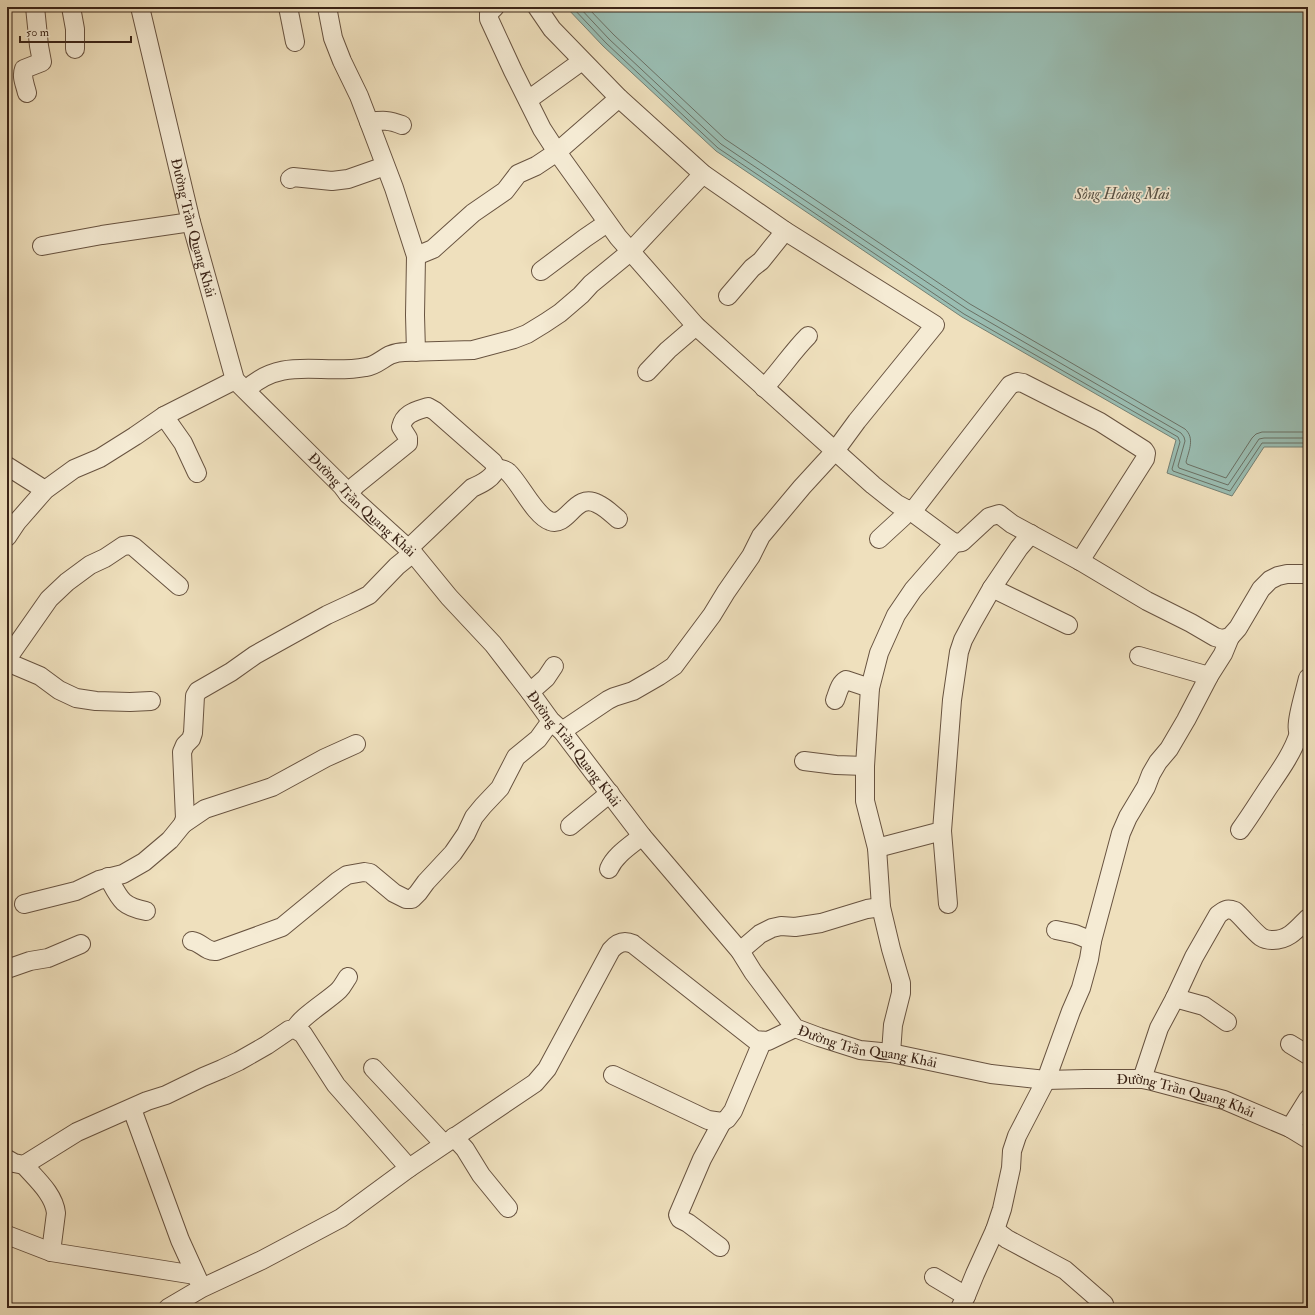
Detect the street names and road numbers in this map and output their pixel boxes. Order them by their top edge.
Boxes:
street label: Đường Trần Quang Khải [167,156,220,299]
street label: Đường Trần Quang Khải [304,449,419,561]
street label: Đường Trần Quang Khải [523,688,625,810]
street label: Đường Trần Quang Khải [795,1022,939,1072]
street label: Đường Trần Quang Khải [1117,1071,1258,1121]

